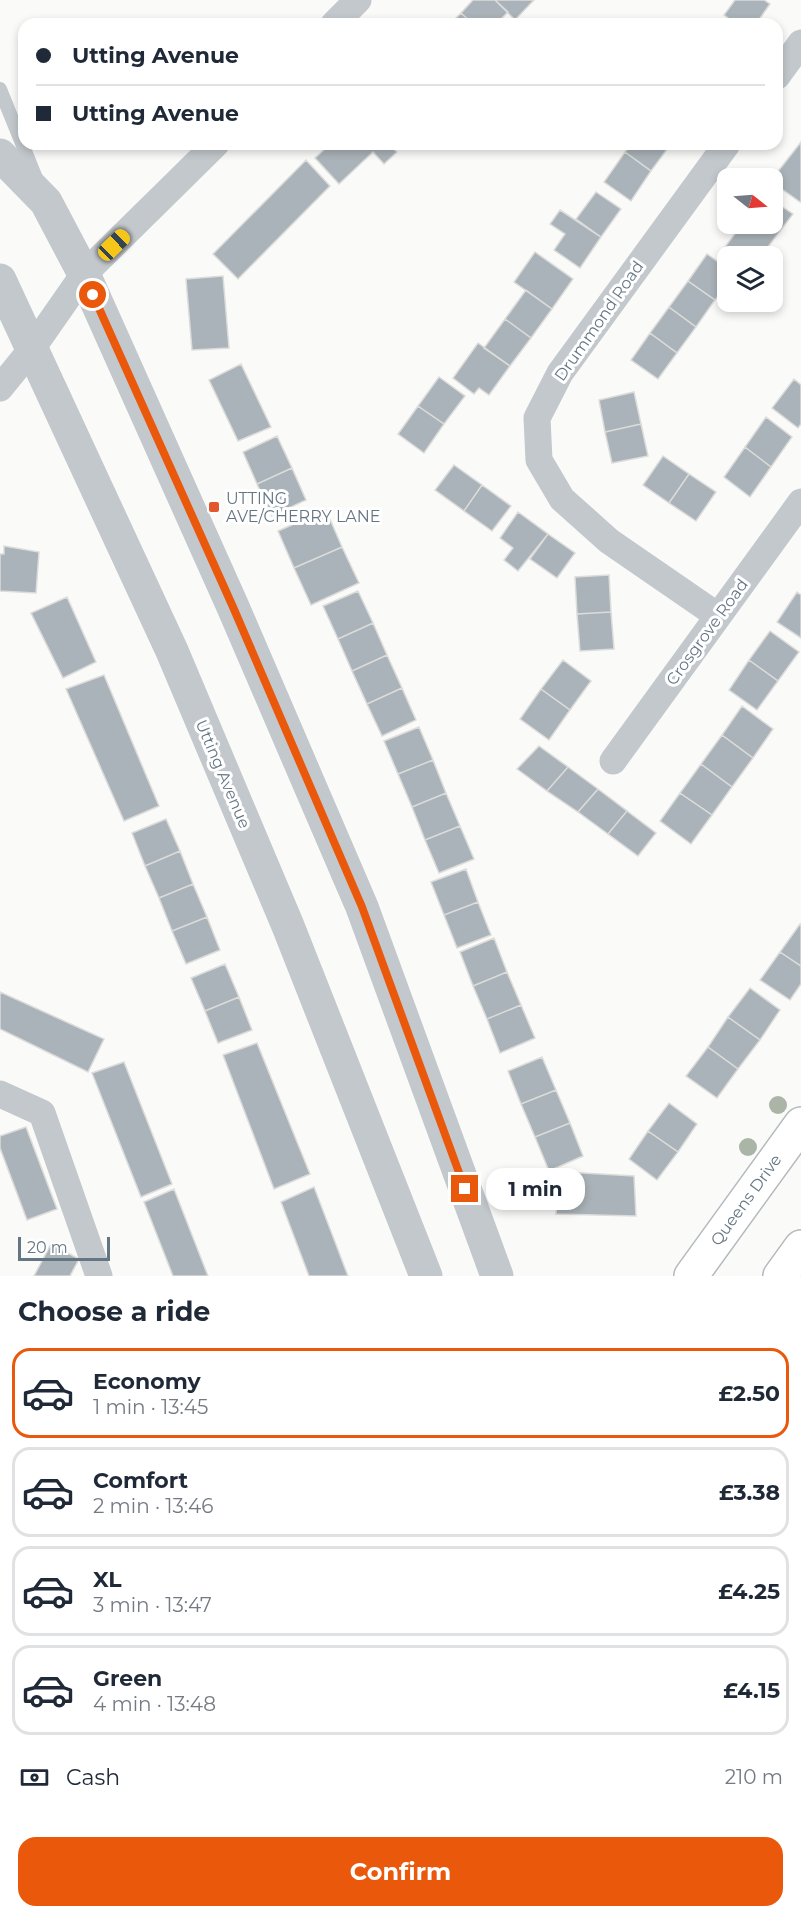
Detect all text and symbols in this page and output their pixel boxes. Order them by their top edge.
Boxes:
text: Utting Avenue [72,42,239,69]
text: Utting Avenue [72,100,239,127]
north arrow [717,168,783,234]
map controls [717,168,783,312]
car [95,226,133,264]
button: layers [717,246,783,312]
street label: Drummond Road [550,257,648,385]
route start [79,281,106,308]
place label: UTTING AVE/CHERRY LANE [226,489,381,526]
marker: UTTING AVE/CHERRY LANE [207,500,221,514]
street label: Crosgrove Road [662,575,752,689]
street label: Utting Avenue [192,717,254,831]
street label: Queens Drive [707,1151,785,1249]
callout: 1 min [486,1168,585,1210]
route end [451,1175,478,1202]
text: 1 min [508,1177,563,1201]
scale bar [18,1234,110,1262]
text: 20 m [27,1238,68,1257]
text: Choose a ride [18,1295,210,1328]
icon: car [21,1366,75,1420]
text: Economy [93,1368,201,1395]
text: £2.50 [719,1380,780,1407]
text: 1 min · 13:45 [93,1395,208,1419]
icon: car [21,1465,75,1519]
text: Comfort [93,1467,188,1494]
text: £3.38 [719,1479,780,1506]
text: 2 min · 13:46 [93,1494,213,1518]
icon: car [21,1564,75,1618]
text: XL [93,1566,122,1593]
text: £4.25 [718,1578,780,1605]
text: 3 min · 13:47 [93,1593,212,1617]
icon: car [21,1663,75,1717]
text: Green [93,1665,162,1692]
text: £4.15 [723,1677,780,1704]
text: 4 min · 13:48 [93,1692,216,1716]
icon: cash [18,1761,51,1794]
text: Cash [66,1764,120,1791]
text: 210 m [725,1765,783,1789]
button: Confirm [18,1837,783,1906]

